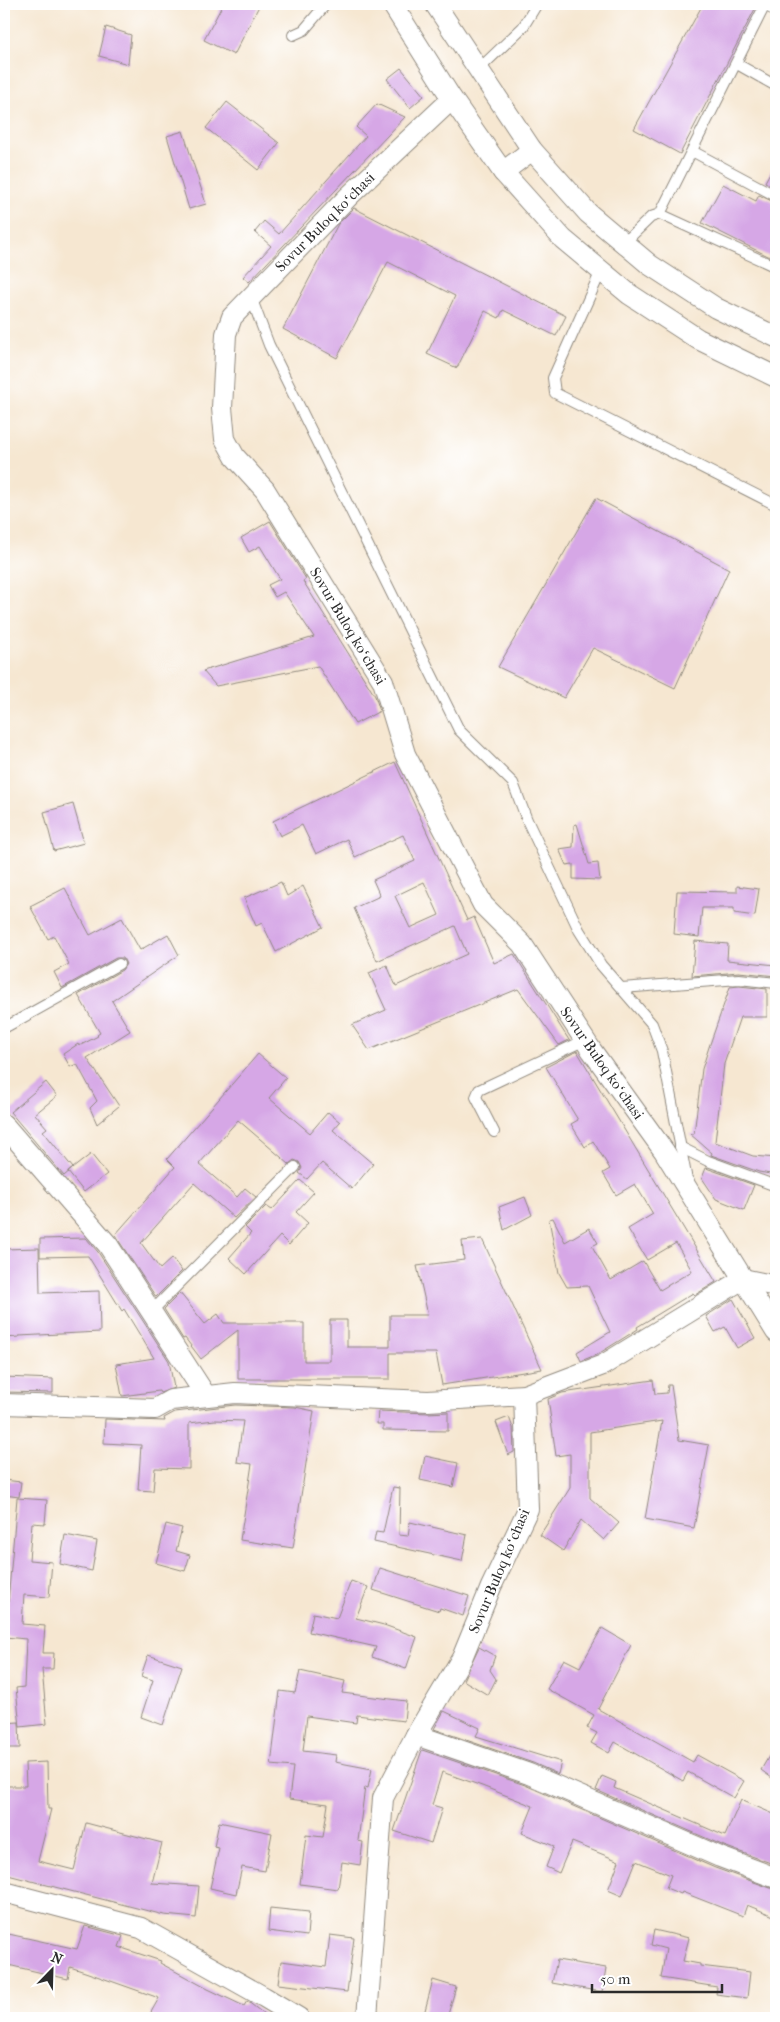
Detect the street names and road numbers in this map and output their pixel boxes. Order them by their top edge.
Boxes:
street label: Sovur Buloq koʻchasi [271,168,379,276]
street label: Sovur Buloq koʻchasi [306,564,390,688]
street label: Sovur Buloq koʻchasi [556,1003,648,1123]
street label: Sovur Buloq koʻchasi [465,1506,534,1636]

